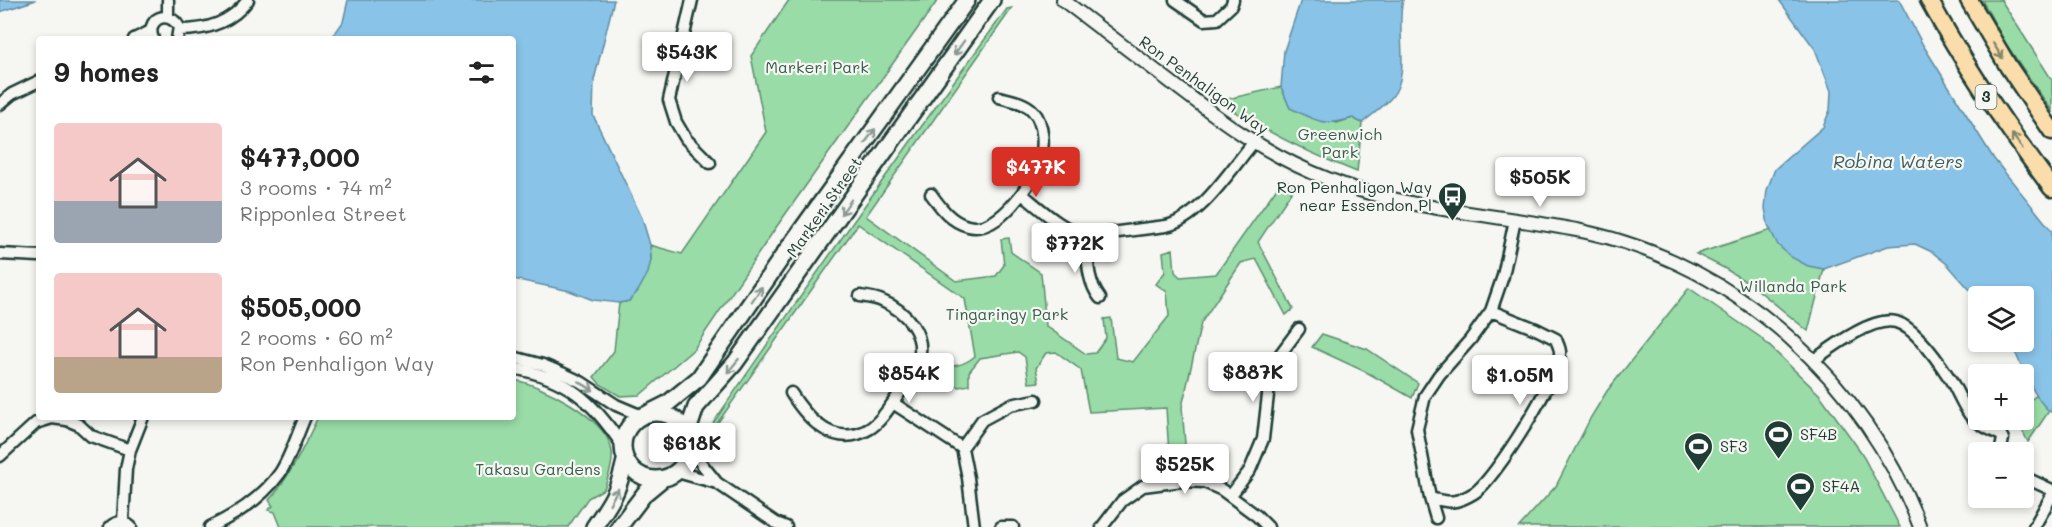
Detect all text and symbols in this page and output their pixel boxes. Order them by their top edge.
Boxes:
street label: Ron Penhaligon Way [1135,30,1273,139]
pin: $543K [645,32,729,83]
text: $543K [656,38,718,64]
one-way arrow [953,39,965,55]
one-way arrow [1992,42,2005,59]
text: 9 homes [54,55,159,89]
icon: filters [465,56,498,89]
park label: Markeri Park [765,56,869,77]
road number: 3 [1976,85,1996,109]
park label: Greenwich Park [1298,123,1382,162]
one-way arrow [864,128,876,144]
one-way arrow [2011,134,2023,150]
text: $477,000 [240,140,360,174]
icon: home [102,147,174,219]
pin: $477K [994,147,1078,198]
water label: Robina Waters [1833,149,1963,173]
street label: Markeri Street [781,152,866,261]
text: $477K [1006,153,1066,179]
pin: $505K [1498,157,1582,208]
text: $505K [1509,163,1571,189]
text: 3 rooms · 74 m² [240,174,392,200]
place label: Ron Penhaligon Way near Essendon Pl [1277,176,1432,215]
bus stop icon: Ron Penhaligon Way near Essendon Pl [1437,180,1469,222]
one-way arrow [840,198,852,214]
text: Ripponlea Street [240,200,406,226]
pin: $772K [1033,223,1117,274]
text: $772K [1046,229,1104,255]
park label: Willanda Park [1739,275,1847,296]
map controls [1968,286,2034,508]
button: layers [1968,286,2034,352]
one-way arrow [751,287,763,303]
text: $505,000 [240,290,361,324]
icon: home [102,297,174,369]
park label: Tingaringy Park [946,303,1068,324]
text: 2 rooms · 60 m² [240,324,393,350]
text: Ron Penhaligon Way [240,350,434,376]
pin: $887K [1211,352,1295,403]
pin: $854K [867,353,951,404]
pin: $1.05M [1471,355,1569,406]
one-way arrow [726,358,739,374]
text: $887K [1222,358,1284,384]
text: $854K [878,359,940,385]
text: $1.05M [1486,361,1554,387]
button: + [1968,364,2034,430]
one-way arrow [577,381,594,393]
sports icon: SF4B [1763,418,1795,460]
pin: $618K [650,423,734,474]
place label: SF4B [1800,423,1837,444]
text: $618K [663,429,721,455]
sports icon: SF3 [1683,430,1715,472]
place label: SF3 [1720,435,1747,456]
button: − [1968,442,2034,508]
pin: $525K [1143,444,1227,495]
text: $525K [1155,450,1215,476]
park label: Takasu Gardens [475,458,601,479]
sports icon: SF4A [1785,470,1817,512]
place label: SF4A [1822,475,1860,496]
one-way arrow [608,488,620,505]

